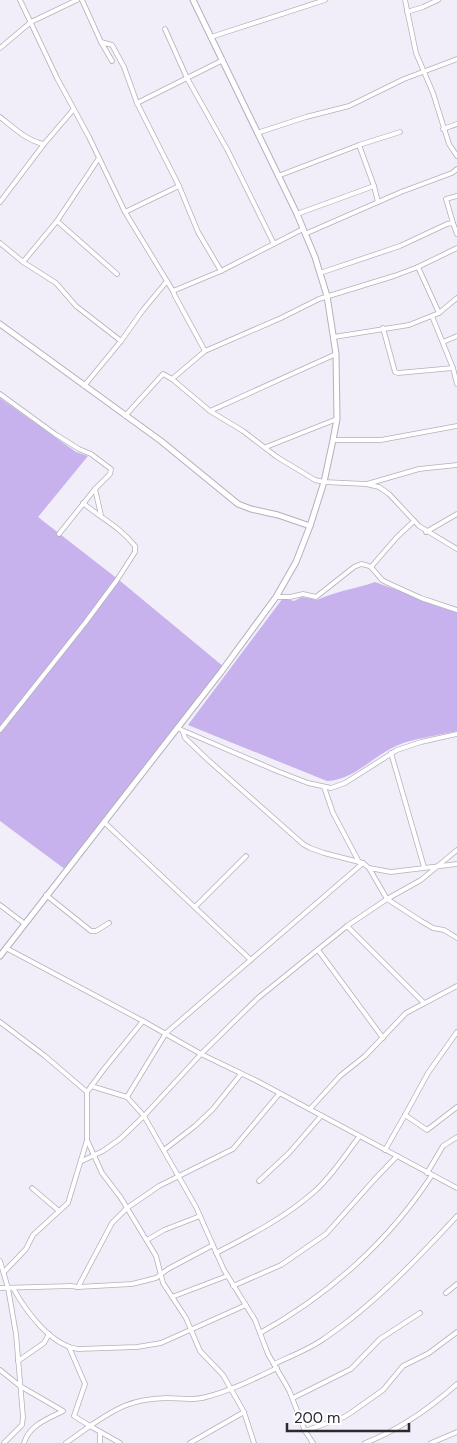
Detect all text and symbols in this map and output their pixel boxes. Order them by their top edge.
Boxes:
scale bar [287,1400,410,1432]
text: 200 m [294,1408,340,1428]

